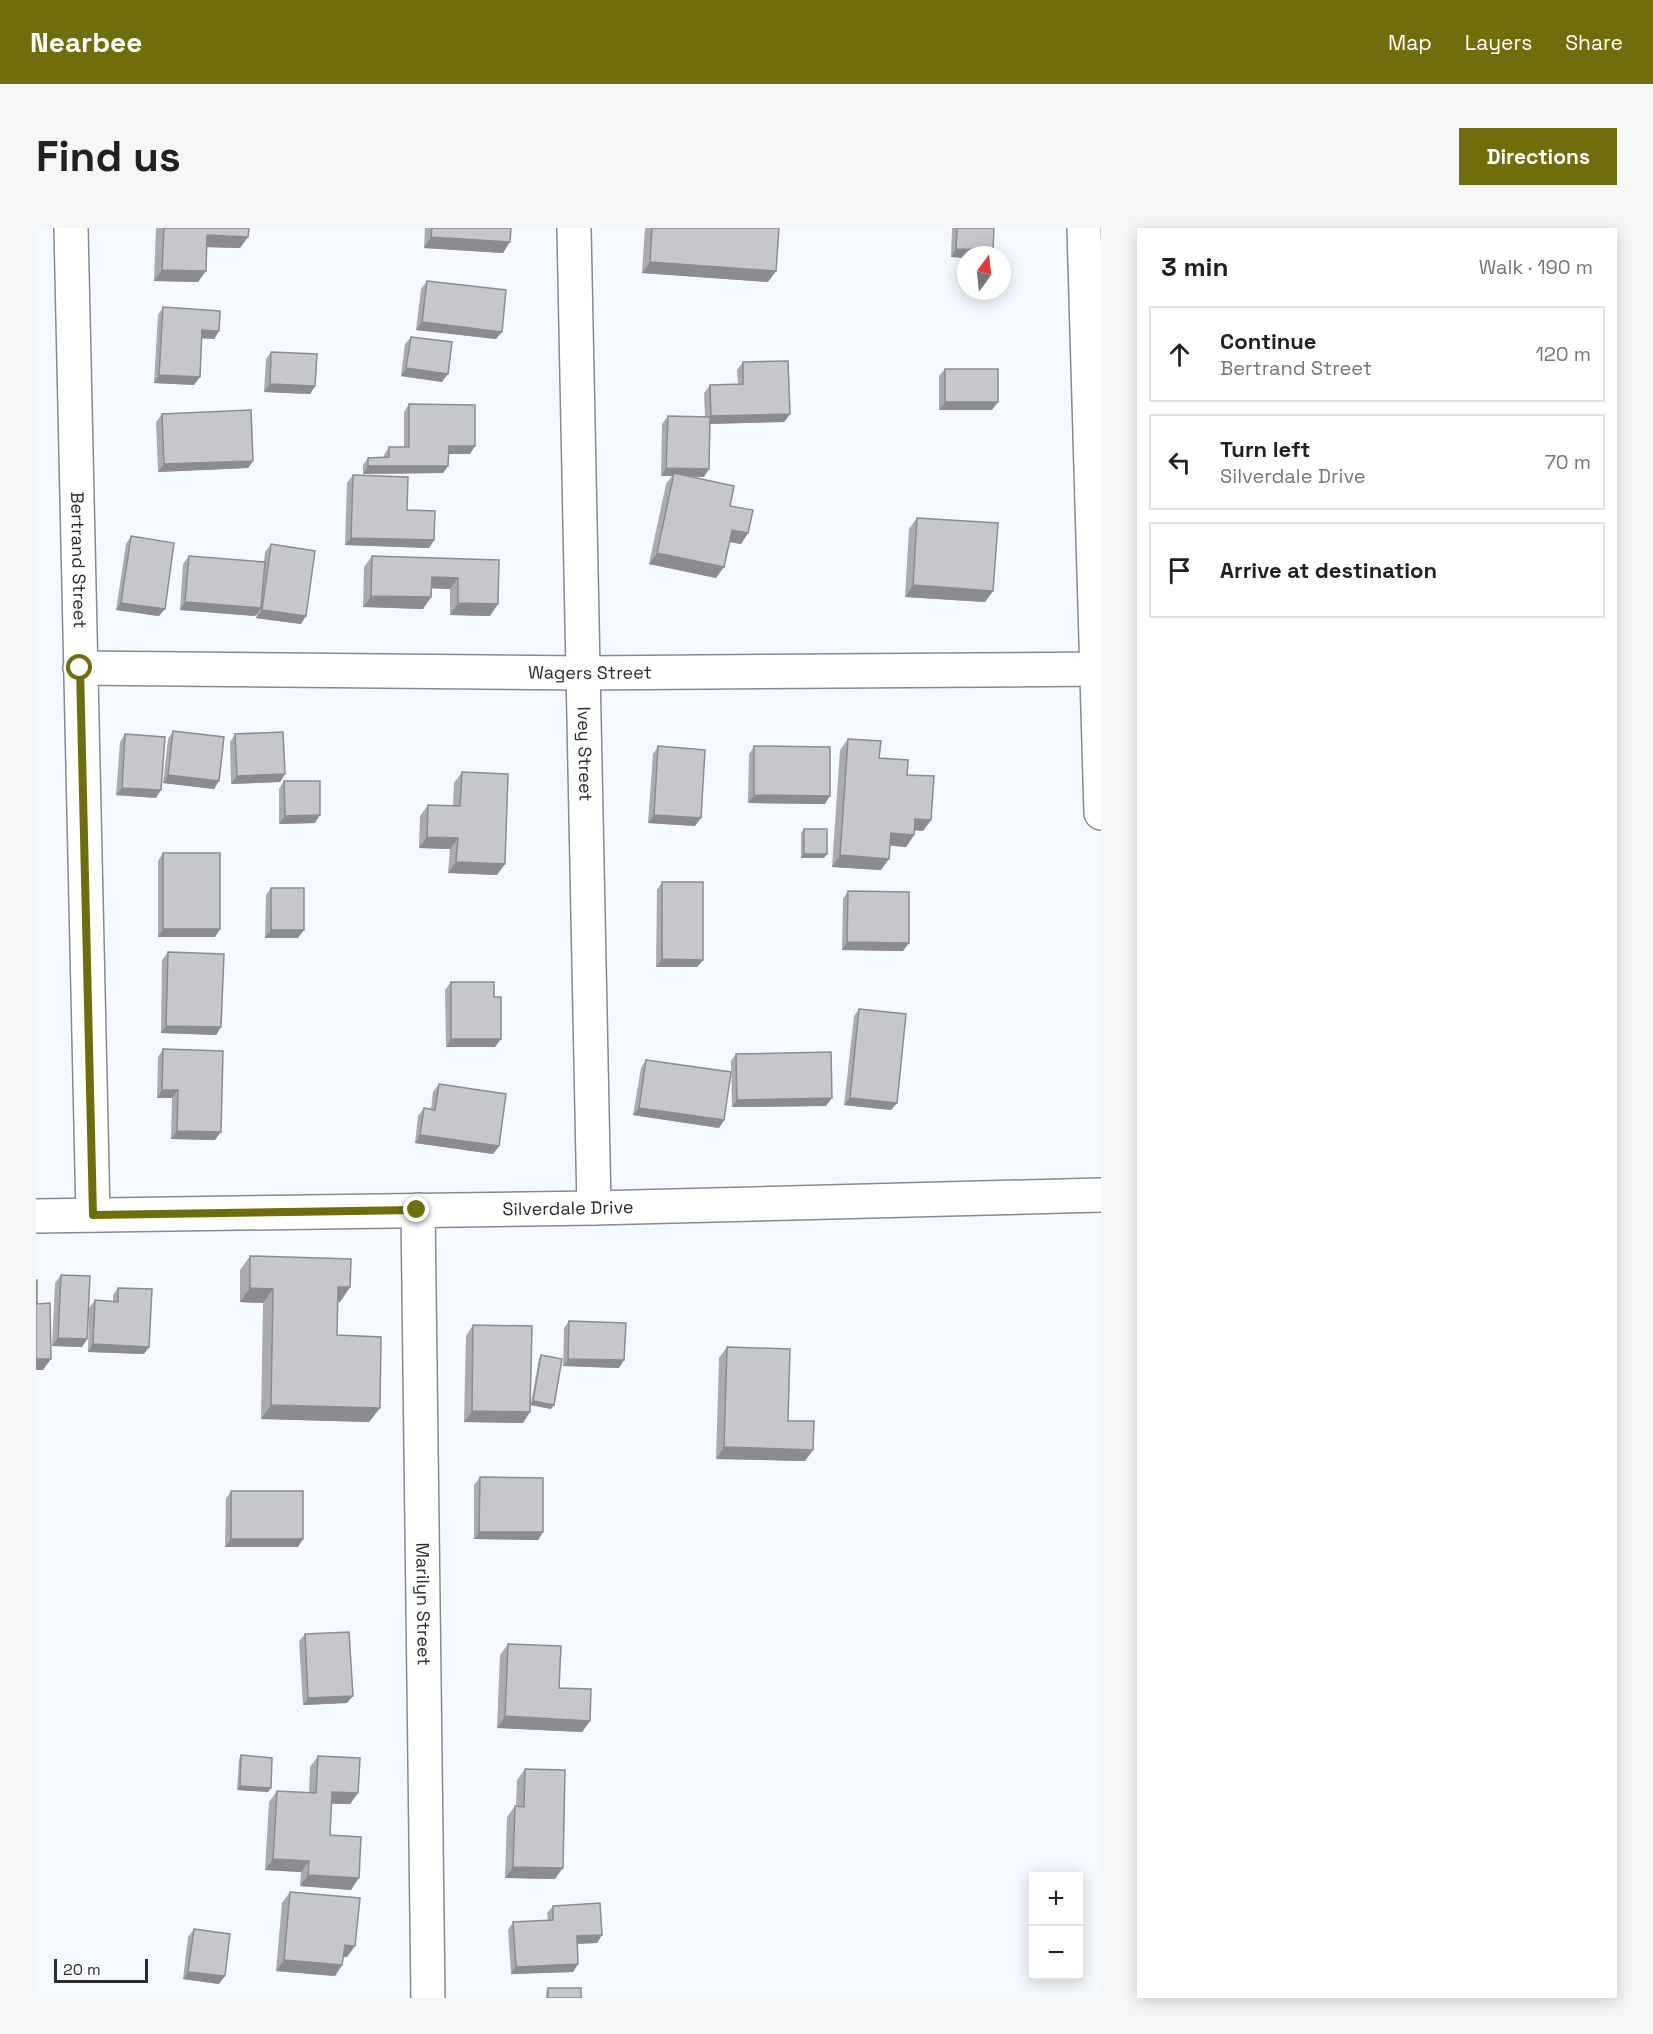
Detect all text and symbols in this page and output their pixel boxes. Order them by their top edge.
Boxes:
text: Nearbee [30,24,142,60]
text: Map [1388,29,1432,56]
text: Layers [1465,29,1532,56]
text: Share [1565,29,1623,56]
button: Directions [1459,128,1617,185]
text: Find us [36,130,181,183]
north arrow [957,246,1011,300]
text: 3 min [1161,250,1229,284]
text: Walk · 190 m [1479,254,1593,280]
text: Continue [1220,327,1316,355]
icon: ahead [1163,338,1196,371]
text: 120 m [1535,341,1591,367]
text: Bertrand Street [1220,355,1372,381]
text: Turn left [1220,435,1310,463]
icon: left [1163,446,1196,479]
text: 70 m [1545,449,1591,475]
text: Silverdale Drive [1220,463,1366,489]
street label: Bertrand Street [66,491,92,629]
icon: arrive [1163,554,1196,587]
text: Arrive at destination [1220,556,1437,584]
route start [66,654,92,680]
street label: Wagers Street [528,660,652,684]
street label: Ivey Street [573,706,598,802]
street label: Silverdale Drive [502,1195,634,1220]
route end [403,1196,429,1222]
street label: Marilyn Street [411,1542,436,1666]
map controls [1029,1872,1083,1980]
button: + [1029,1872,1083,1926]
button: − [1029,1926,1083,1980]
scale bar [54,1956,148,1984]
text: 20 m [63,1959,101,1980]

